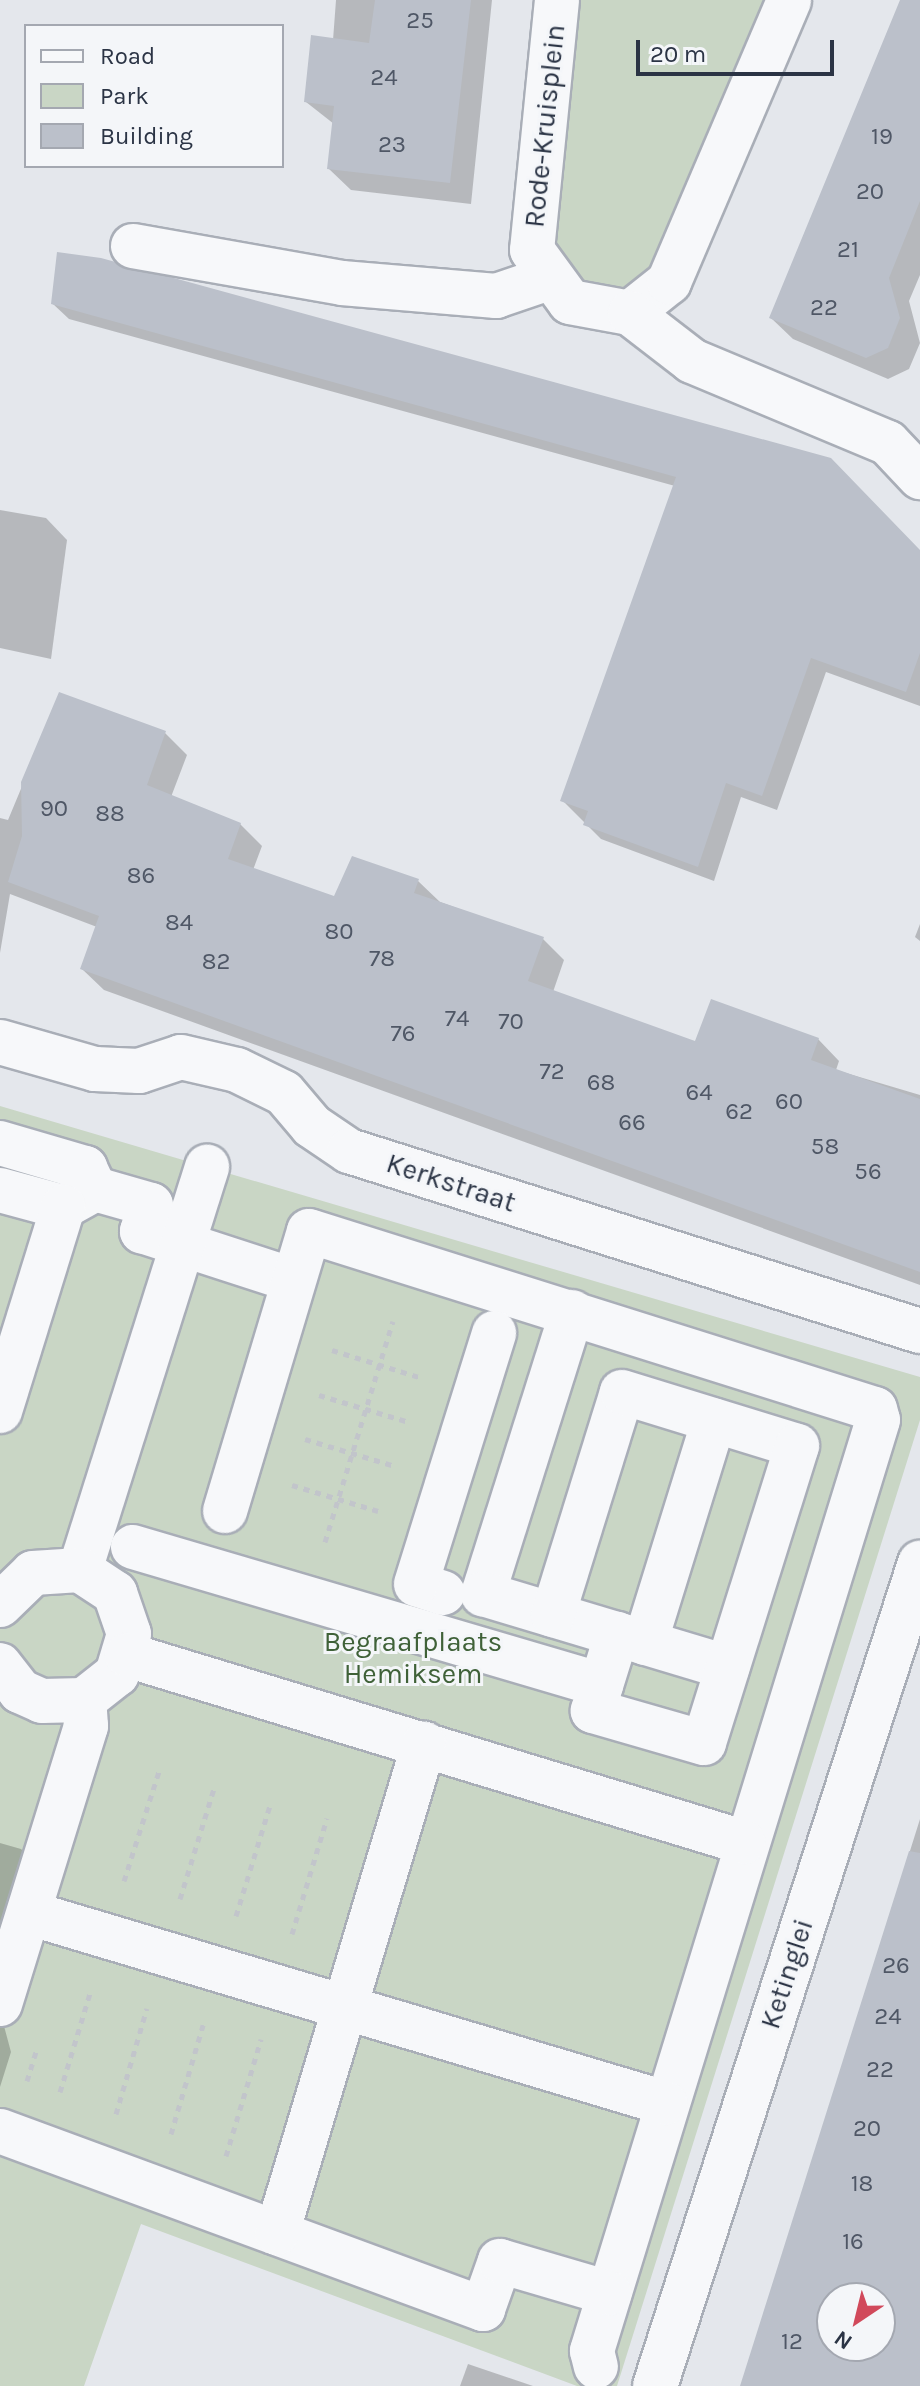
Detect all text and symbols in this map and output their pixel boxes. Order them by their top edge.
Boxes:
house number: 25 [406,7,434,35]
street label: Rode-Kruisplein [518,23,572,229]
legend [24,24,284,168]
scale bar [640,24,838,74]
text: 20 m [650,40,706,68]
text: Road [100,42,155,70]
house number: 24 [370,64,398,92]
text: Park [100,82,149,110]
text: Building [100,122,193,150]
house number: 19 [871,123,893,151]
house number: 23 [378,131,406,159]
house number: 20 [856,178,884,206]
house number: 21 [837,236,859,264]
house number: 22 [810,294,838,322]
house number: 90 [40,795,68,823]
house number: 88 [95,800,125,828]
house number: 86 [127,862,155,890]
house number: 84 [165,909,193,937]
house number: 80 [325,918,353,946]
house number: 78 [369,945,395,973]
house number: 82 [202,948,230,976]
house number: 74 [445,1005,469,1033]
house number: 70 [498,1008,524,1036]
house number: 76 [390,1020,416,1048]
house number: 72 [539,1058,565,1086]
house number: 68 [587,1069,615,1097]
house number: 64 [685,1079,713,1107]
house number: 60 [775,1088,803,1116]
house number: 62 [725,1098,753,1126]
house number: 66 [618,1109,646,1137]
house number: 58 [811,1133,839,1161]
street label: Kerkstraat [382,1146,520,1220]
house number: 56 [854,1158,882,1186]
park label: Begraafplaats Hemiksem [324,1625,502,1691]
street label: Ketinglei [753,1915,821,2033]
house number: 26 [882,1952,910,1980]
house number: 24 [874,2003,902,2031]
house number: 22 [866,2056,894,2084]
house number: 20 [853,2115,881,2143]
house number: 18 [851,2170,873,2198]
house number: 16 [842,2228,864,2256]
north arrow [816,2282,896,2362]
text: N [829,2325,857,2355]
house number: 12 [781,2328,803,2356]

